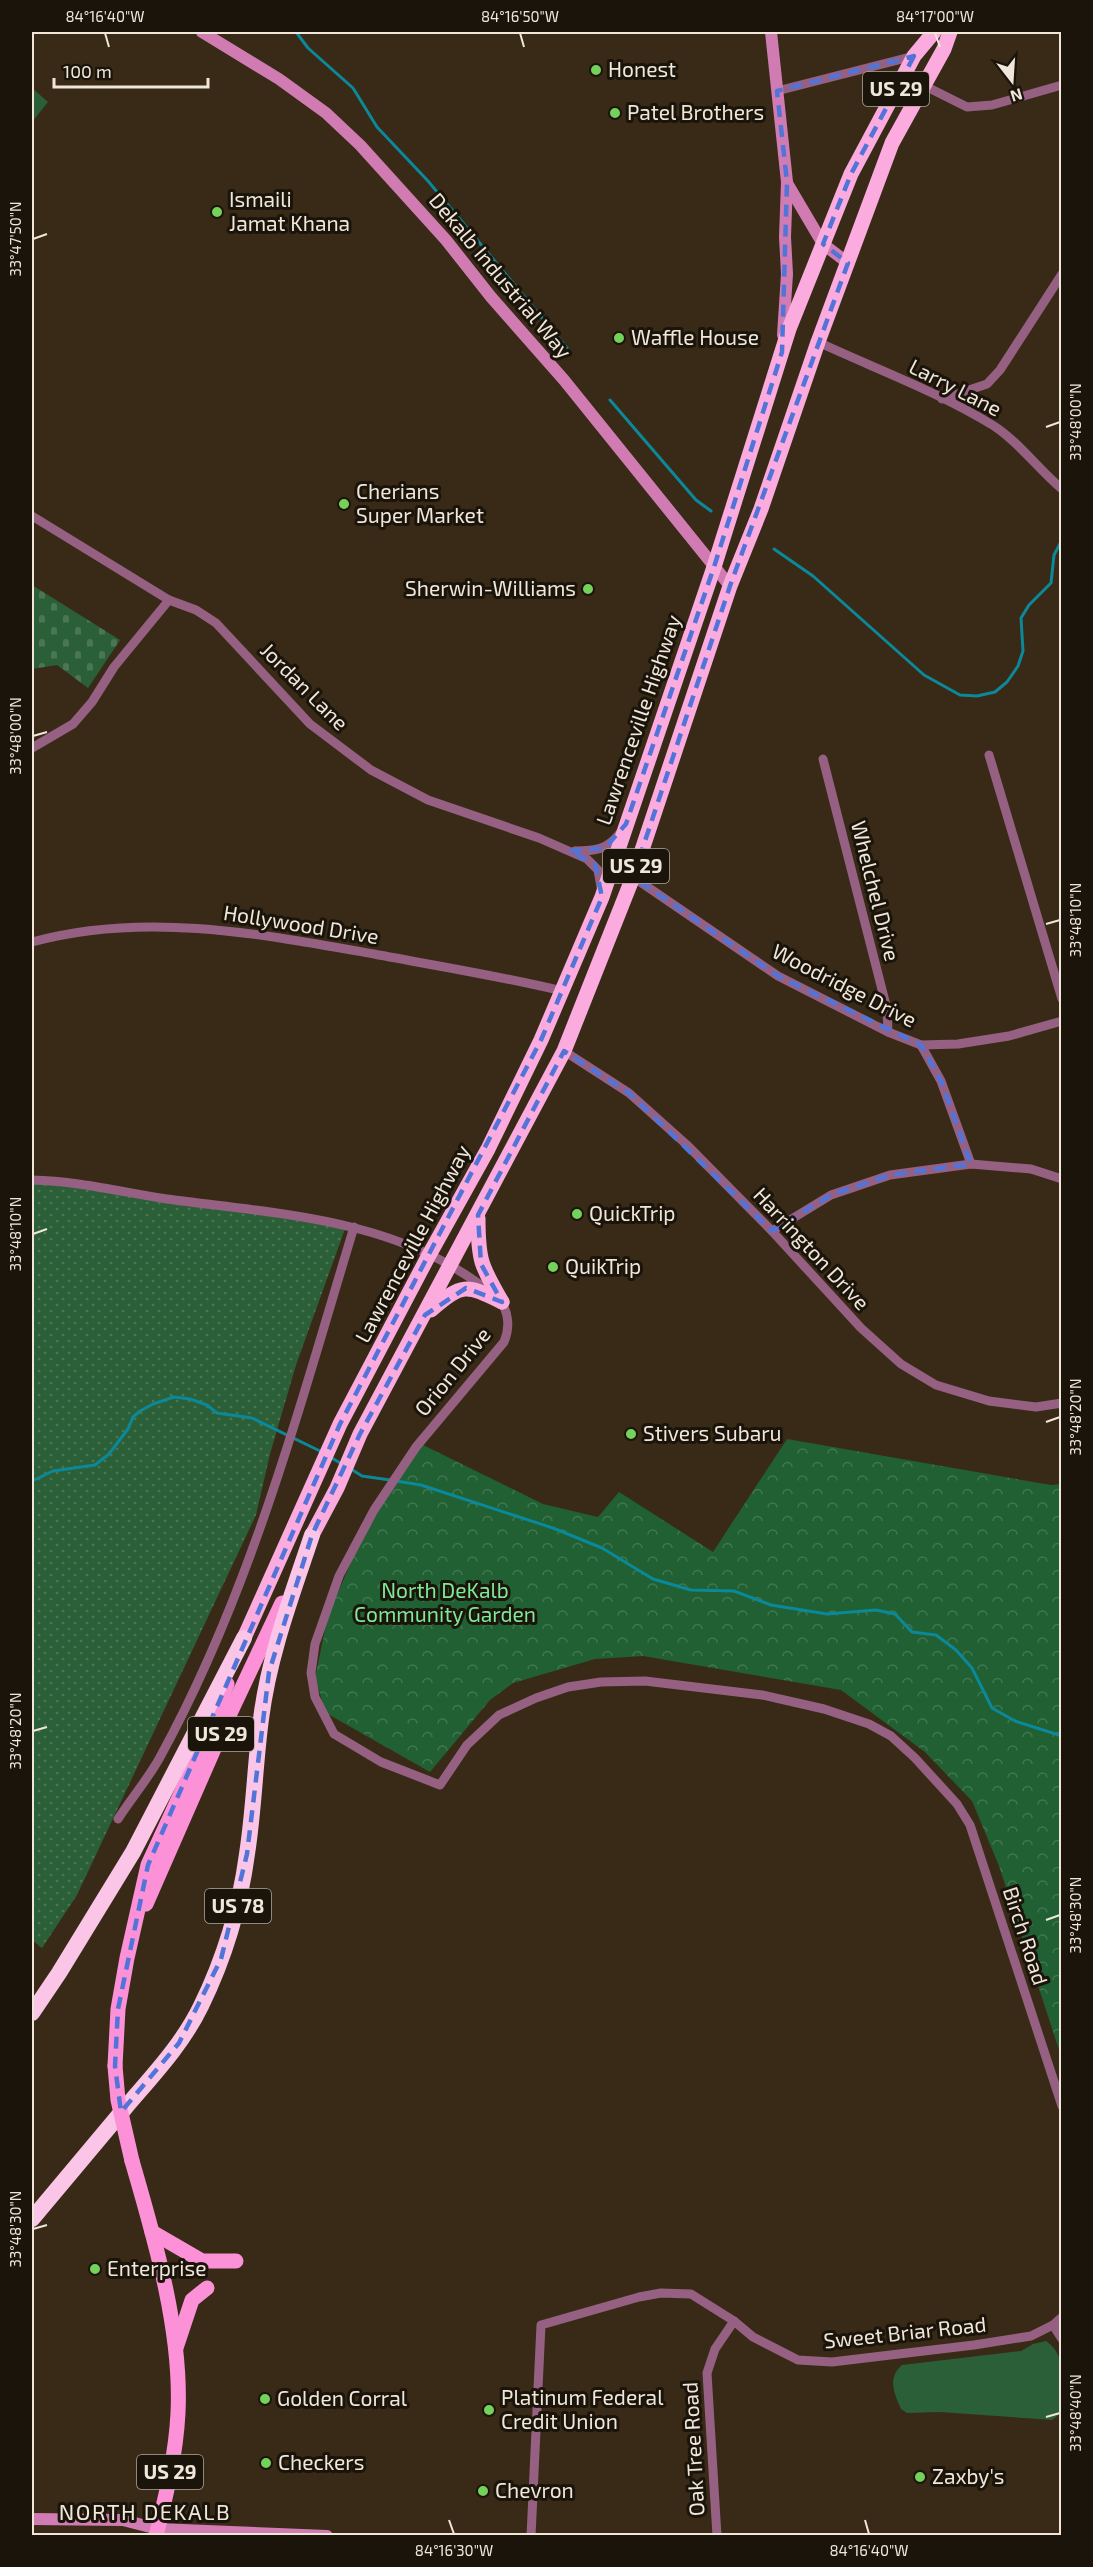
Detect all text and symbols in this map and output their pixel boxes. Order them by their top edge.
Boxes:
text: 84°16'40"W [66,7,144,25]
text: 84°16'50"W [481,7,559,25]
text: 84°17'00"W [896,7,974,25]
scale bar [54,51,208,89]
north arrow [982,51,1042,111]
place label: Honest [608,56,676,81]
text: 100 m [63,60,112,82]
marker: Honest [589,63,603,77]
road number: US 29 [863,72,929,106]
text: N [1008,85,1025,107]
place label: Patel Brothers [627,99,764,124]
marker: Patel Brothers [608,106,622,120]
place label: Ismaili Jamat Khana [229,186,350,235]
street label: Dekalb Industrial Way [425,187,578,363]
text: 33°47'50"N [6,201,24,277]
marker: Ismaili Jamat Khana [210,205,224,219]
place label: Waffle House [631,324,759,349]
marker: Waffle House [612,331,626,345]
street label: Larry Lane [905,353,1006,421]
text: 33°48'00"N [1066,383,1084,461]
place label: Cherians Super Market [356,478,484,527]
marker: Cherians Super Market [337,497,351,511]
place label: Sherwin-Williams [405,575,576,600]
marker: Sherwin-Williams [581,582,595,596]
street label: Lawrenceville Highway [590,611,685,828]
street label: Jordan Lane [256,637,354,735]
text: 33°48'00"N [6,697,24,775]
street label: Whelchel Drive [847,818,906,963]
road number: US 29 [603,849,669,883]
text: 33°48'10"N [1066,883,1084,957]
street label: Hollywood Drive [222,899,381,948]
street label: Woodridge Drive [768,938,921,1032]
street label: Lawrenceville Highway [349,1140,474,1346]
street label: Harrington Drive [749,1182,875,1314]
text: 33°48'10"N [6,1197,24,1271]
place label: QuickTrip [589,1200,676,1226]
marker: QuickTrip [570,1207,584,1221]
place label: QuikTrip [565,1253,641,1279]
marker: QuikTrip [546,1260,560,1274]
street label: Orion Drive [409,1322,495,1420]
text: 33°48'20"N [1066,1379,1084,1455]
place label: Stivers Subaru [643,1420,782,1445]
marker: Stivers Subaru [624,1427,638,1441]
park label: North DeKalb Community Garden [354,1577,536,1626]
text: 33°48'20"N [6,1693,24,1769]
road number: US 29 [188,1717,254,1751]
text: 33°48'30"N [1066,1877,1084,1953]
street label: Birch Road [999,1883,1054,1988]
road number: US 78 [205,1889,271,1923]
text: 33°48'30"N [6,2191,24,2267]
place label: Enterprise [107,2255,206,2280]
marker: Enterprise [88,2262,102,2276]
street label: Sweet Briar Road [822,2311,987,2352]
text: 33°48'40"N [1066,2374,1084,2452]
street label: Oak Tree Road [677,2381,708,2517]
place label: Platinum Federal Credit Union [501,2384,664,2433]
place label: Golden Corral [277,2385,408,2410]
marker: Golden Corral [258,2392,272,2406]
marker: Platinum Federal Credit Union [482,2403,496,2417]
place label: Checkers [278,2449,364,2474]
road number: US 29 [137,2455,203,2489]
marker: Checkers [259,2456,273,2470]
place label: Zaxby's [932,2463,1005,2488]
marker: Zaxby's [913,2470,927,2484]
place label: Chevron [495,2477,574,2502]
marker: Chevron [476,2484,490,2498]
district label: NORTH DEKALB [59,2498,231,2524]
text: 84°16'30"W [415,2541,493,2559]
text: 84°16'40"W [830,2541,908,2559]

